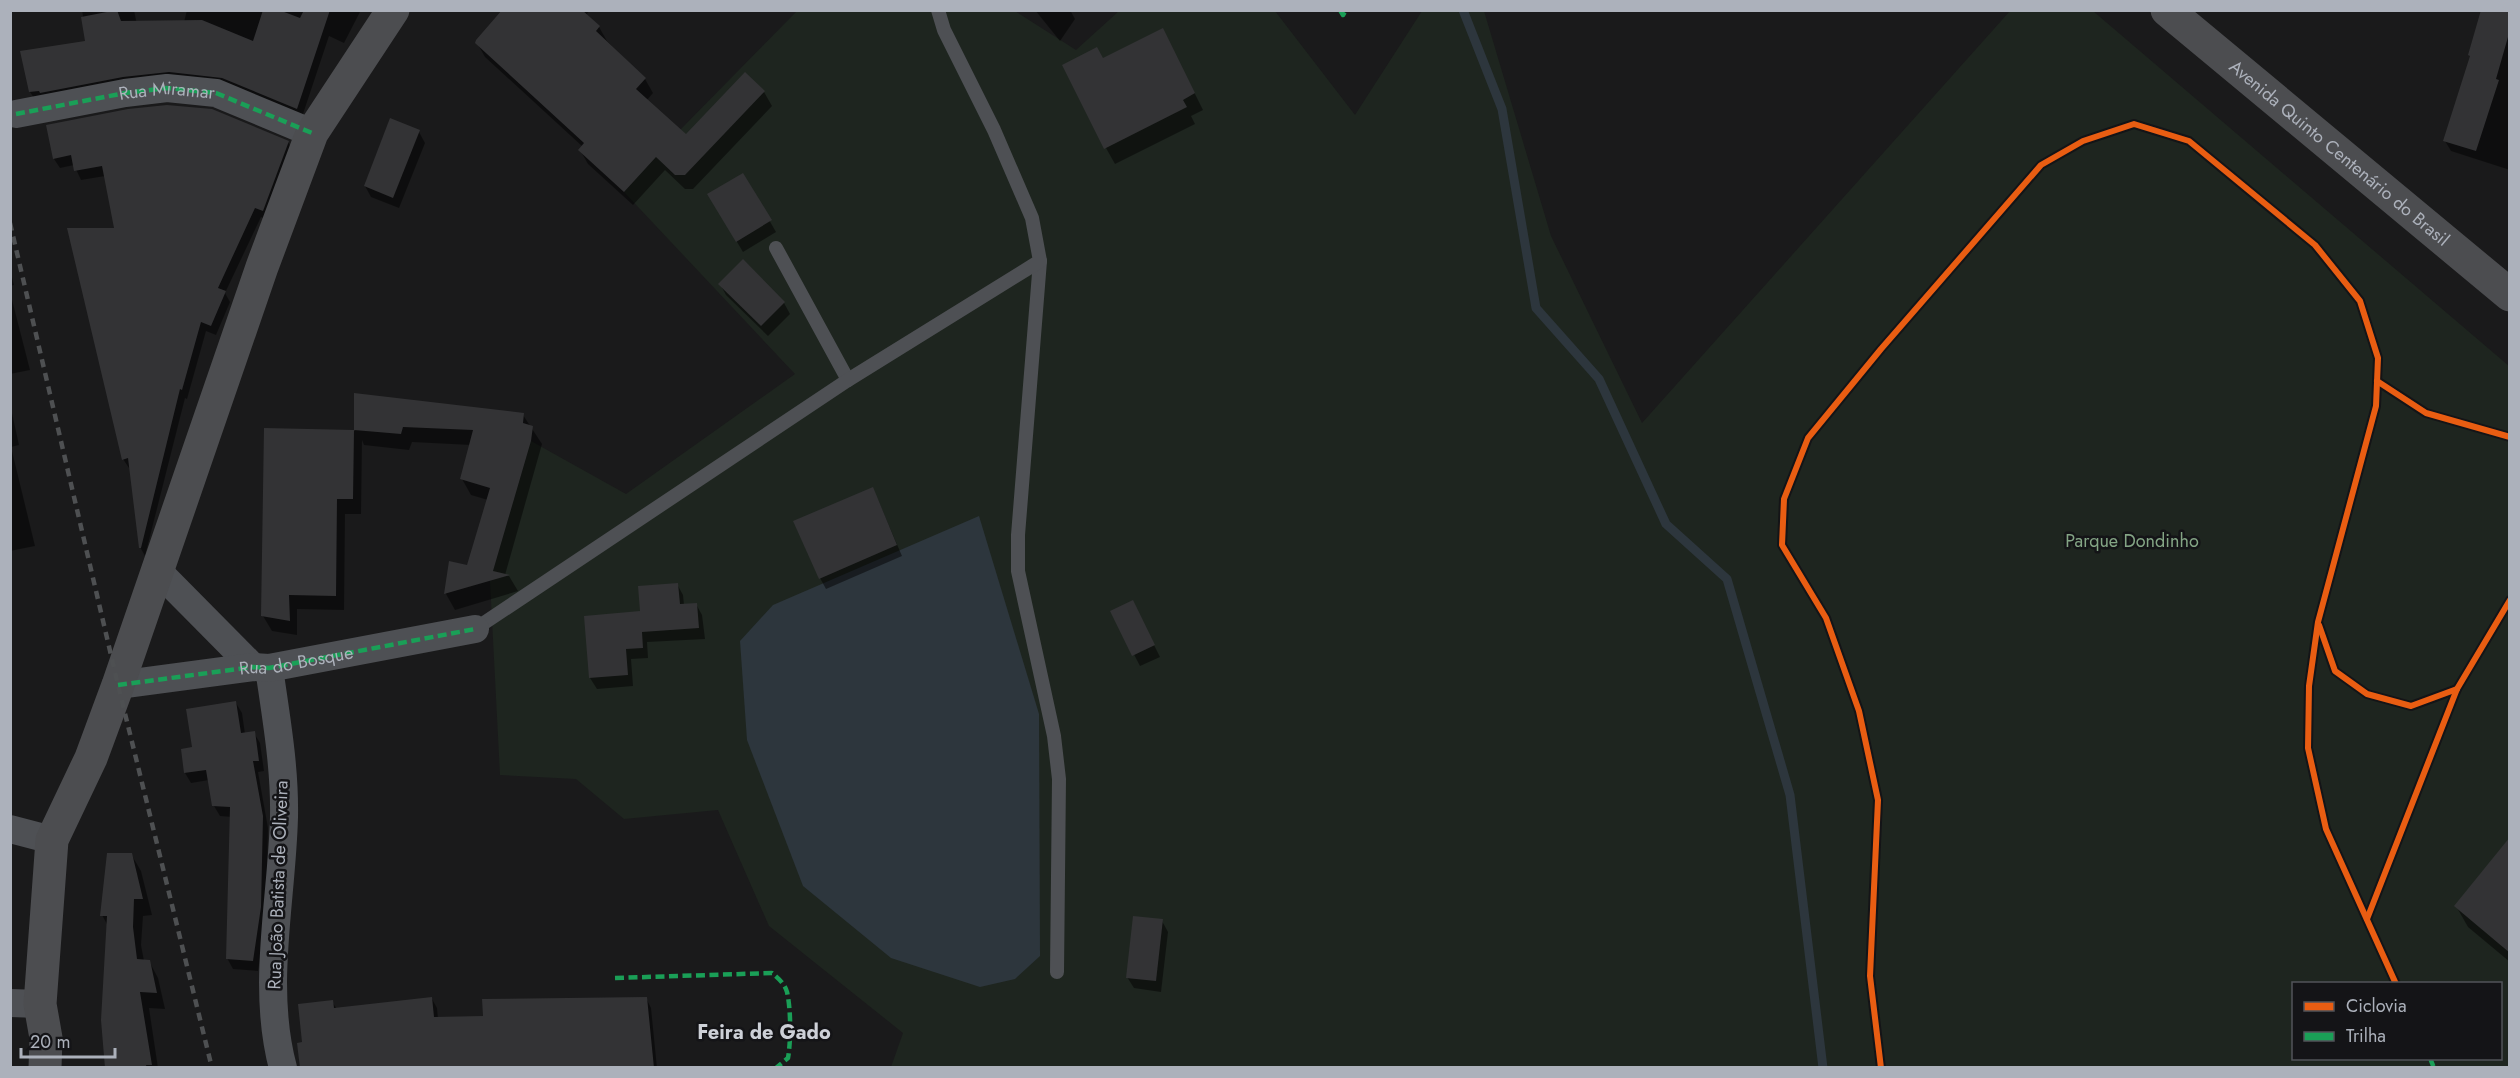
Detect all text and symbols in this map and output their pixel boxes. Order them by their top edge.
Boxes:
street label: Avenida Quinto Centenário do Brasil [2224,54,2455,252]
street label: Rua Miramar [116,75,217,107]
park label: Parque Dondinho [2065,528,2199,554]
street label: Rua do Bosque [238,639,355,682]
street label: Rua João Batista de Oliveira [261,780,295,990]
legend [2292,982,2502,1060]
text: Ciclovia [2346,993,2407,1019]
district label: Feira de Gado [697,1018,831,1047]
scale bar [21,1021,116,1059]
text: Trilha [2346,1023,2386,1049]
text: 20 m [30,1029,70,1055]

